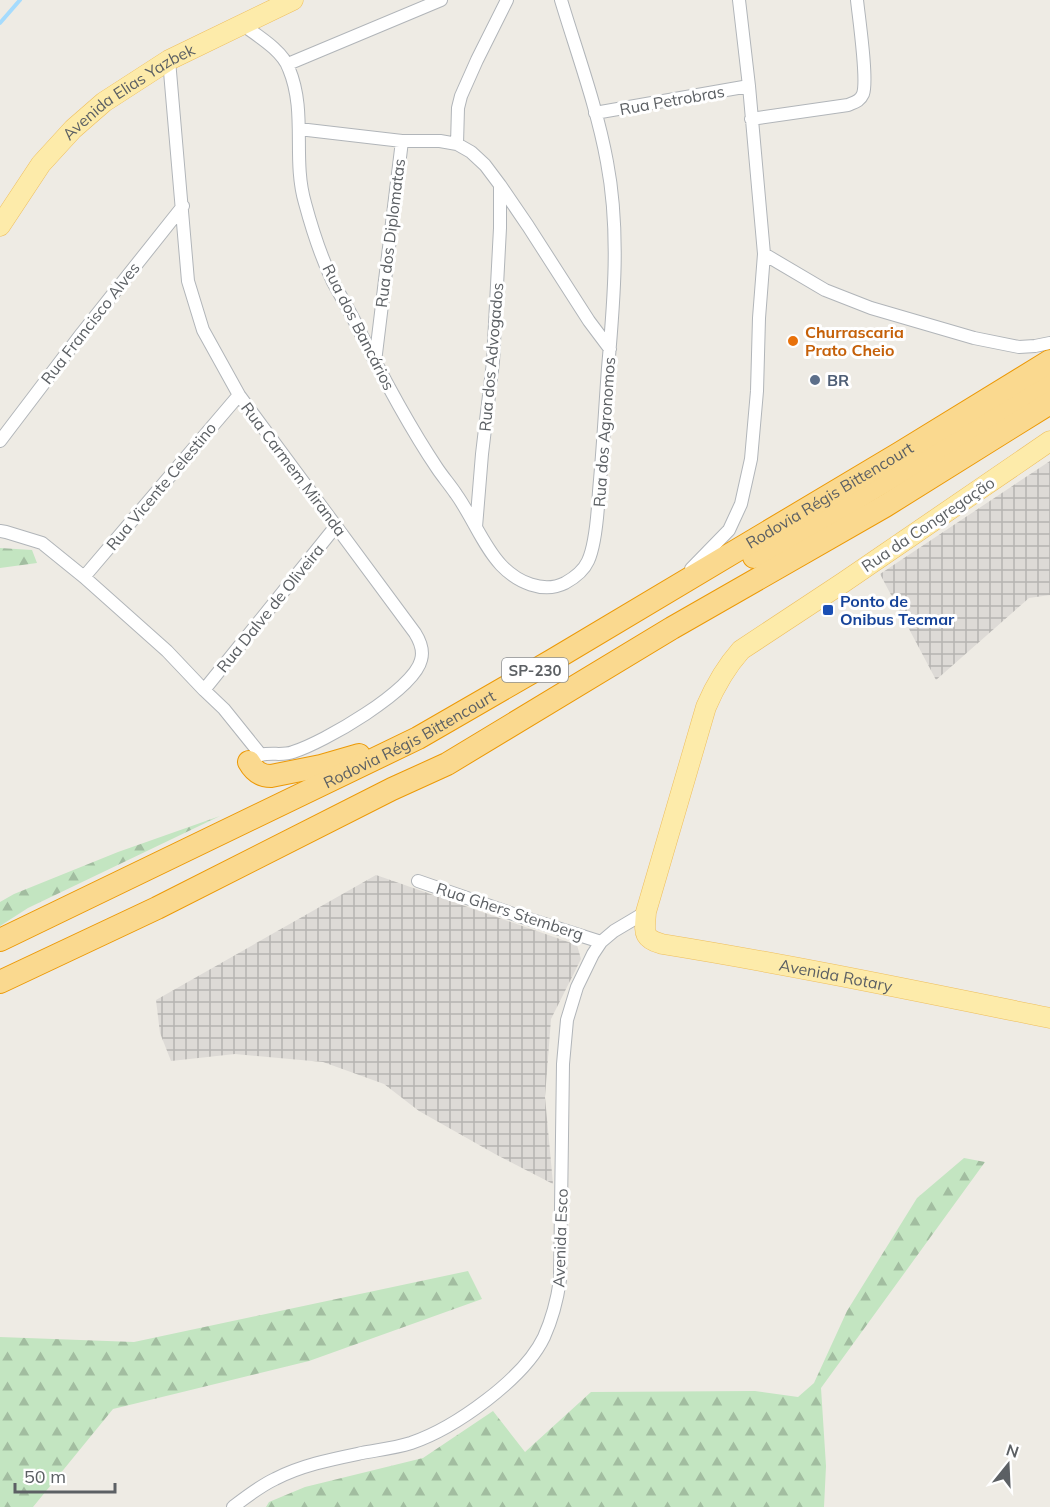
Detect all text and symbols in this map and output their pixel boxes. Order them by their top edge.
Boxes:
street label: Avenida Elias Yazbek [58,39,198,144]
street label: Rua Petrobras [618,81,726,119]
street label: Rua dos Diplomatas [371,157,409,309]
street label: Rua Francisco Alves [36,258,144,388]
street label: Rua dos Bancários [319,261,399,394]
street label: Rua dos Advogados [475,282,507,432]
place label: Churrascaria Prato Cheio [805,322,904,360]
marker: Churrascaria Prato Cheio [786,334,800,348]
street label: Rua dos Agronomos [589,356,619,508]
place label: BR [827,370,849,390]
marker: BR [808,373,822,387]
street label: Rua Carmem Miranda [237,398,351,540]
street label: Rua Vicente Celestino [102,418,220,554]
street label: Rodovia Régis Bittencourt [742,437,917,553]
street label: Rua da Congregação [858,472,998,576]
street label: Rua Dalve de Oliveira [212,540,328,676]
place label: Ponto de Onibus Tecmar [840,591,955,629]
marker: Ponto de Onibus Tecmar [821,603,835,617]
road number: SP-230 [502,658,568,682]
street label: Rodovia Régis Bittencourt [320,685,499,792]
street label: Rua Ghers Stemberg [434,878,586,944]
street label: Avenida Rotary [778,955,895,996]
street label: Avenida Esco [548,1188,572,1288]
north arrow [978,1435,1038,1495]
text: N [1004,1439,1021,1462]
scale bar [15,1456,116,1494]
text: 50 m [24,1465,66,1488]

